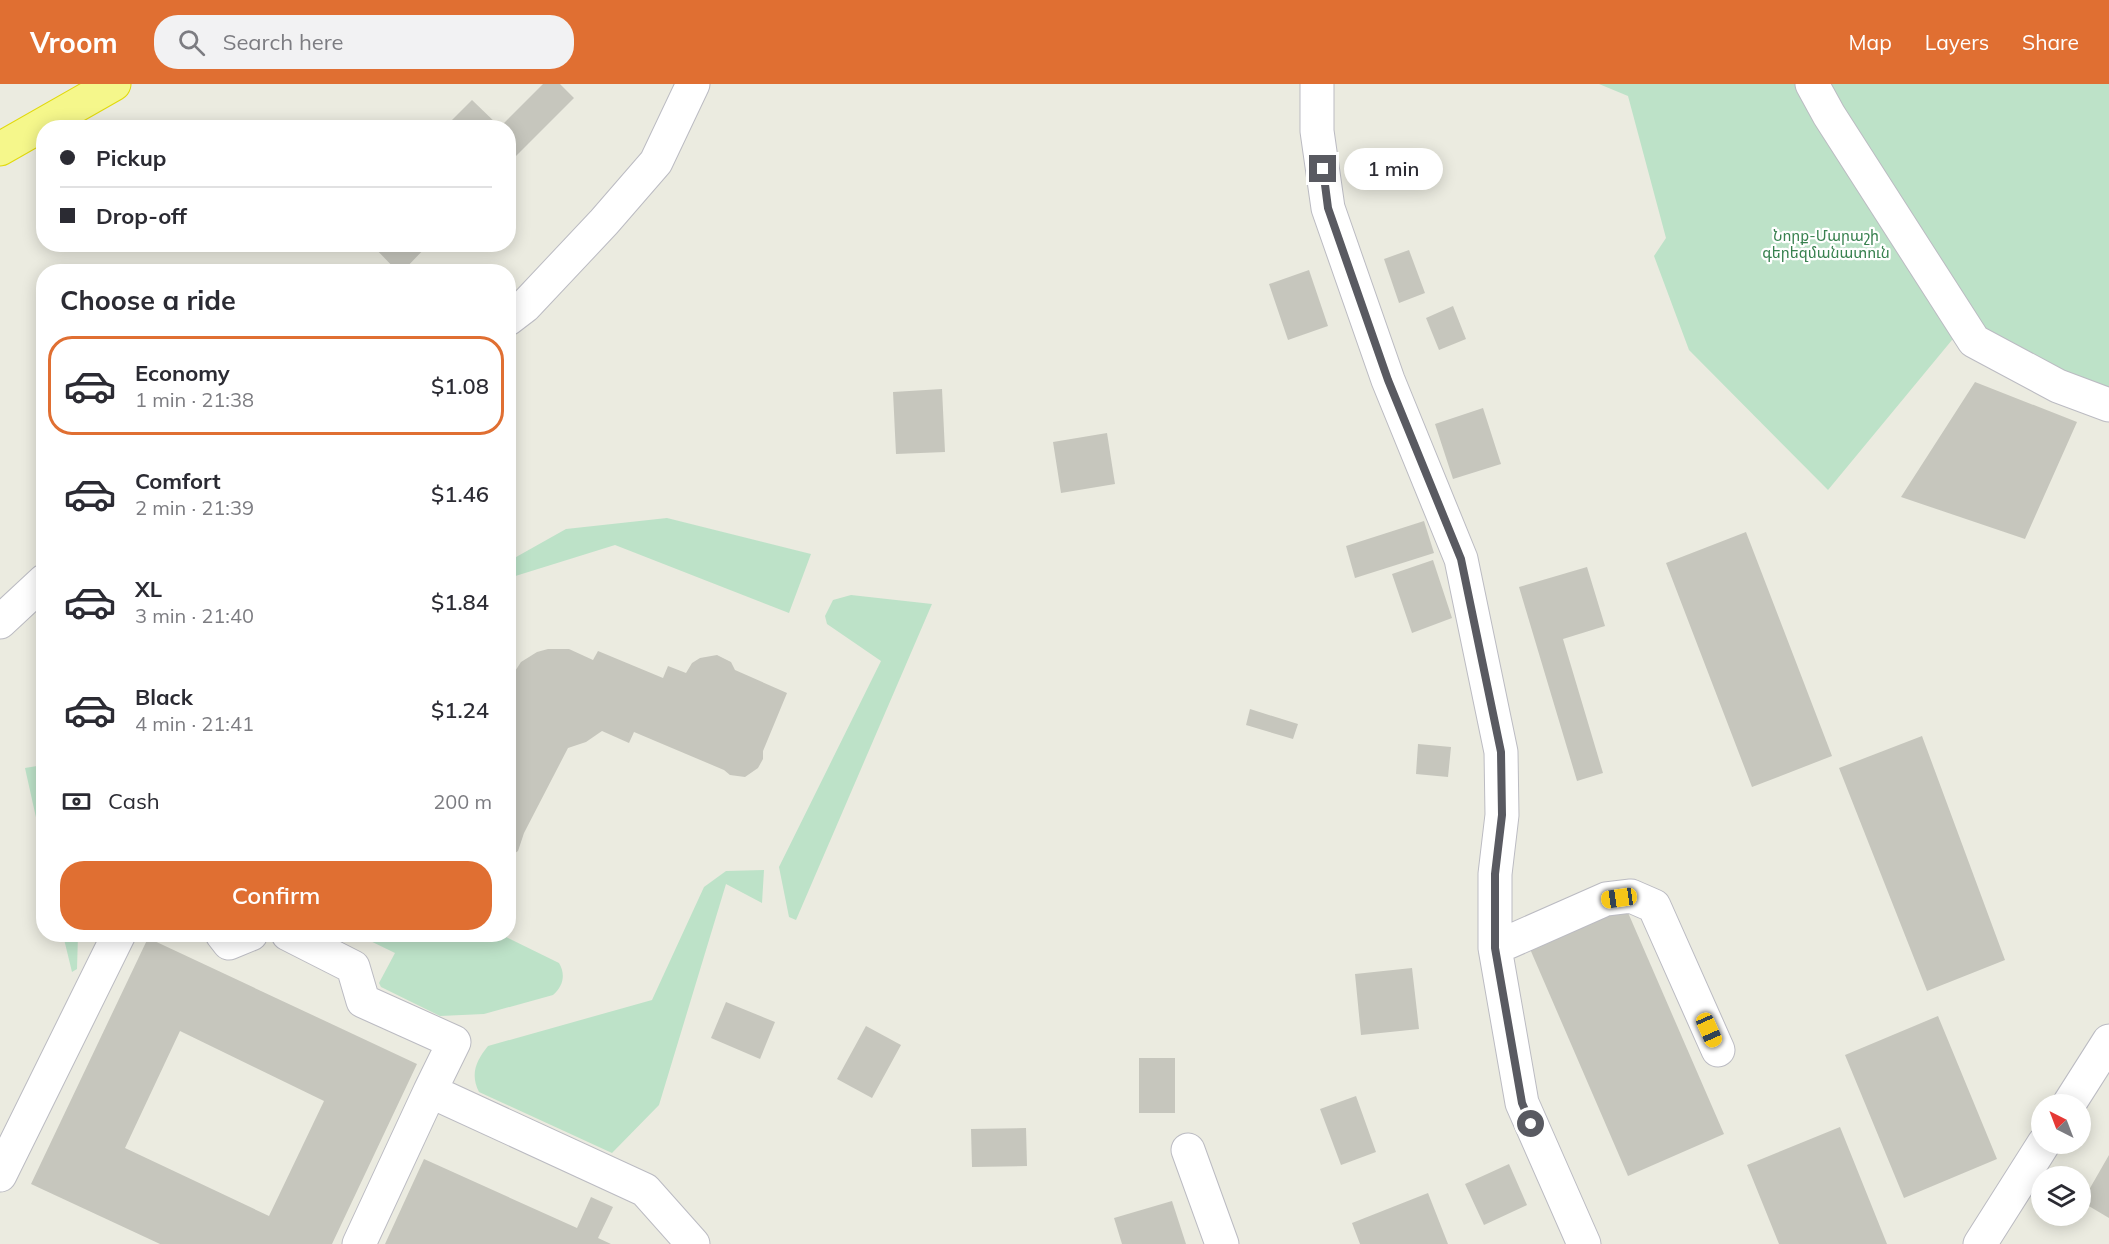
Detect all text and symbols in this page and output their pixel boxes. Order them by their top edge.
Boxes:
search box [154,15,574,69]
text: Vroom [30,25,118,60]
icon: search [175,26,208,59]
text: Search here [223,28,344,56]
text: Map [1849,29,1892,55]
text: Layers [1925,29,1989,55]
text: Share [2022,29,2079,55]
text: Pickup [96,144,166,172]
callout: 1 min [1344,148,1443,190]
route end [1309,155,1336,182]
text: 1 min [1368,156,1419,181]
text: Drop-off [96,202,187,230]
park label: Նորք-Մարաշի գերեզմանատուն [1762,226,1890,262]
text: Choose a ride [60,283,236,317]
icon: car [63,359,117,413]
text: Economy [135,359,230,387]
text: $1.08 [431,372,489,400]
text: 1 min · 21:38 [135,387,254,412]
icon: car [63,467,117,521]
text: Comfort [135,467,221,495]
text: $1.46 [431,480,489,508]
text: 2 min · 21:39 [135,495,254,520]
icon: car [63,575,117,629]
text: XL [135,575,162,603]
text: $1.84 [431,588,489,616]
text: 3 min · 21:40 [135,603,254,628]
icon: car [63,683,117,737]
text: Black [135,683,193,711]
text: $1.24 [431,696,489,724]
text: 4 min · 21:41 [135,711,254,736]
icon: cash [60,785,93,818]
text: Cash [108,787,160,815]
text: 200 m [433,789,492,814]
button: Confirm [60,861,492,930]
car [1600,887,1638,909]
car [1693,1010,1725,1050]
north arrow [2031,1094,2091,1154]
map controls [2031,1094,2091,1226]
route start [1517,1110,1544,1137]
button: layers [2031,1166,2091,1226]

